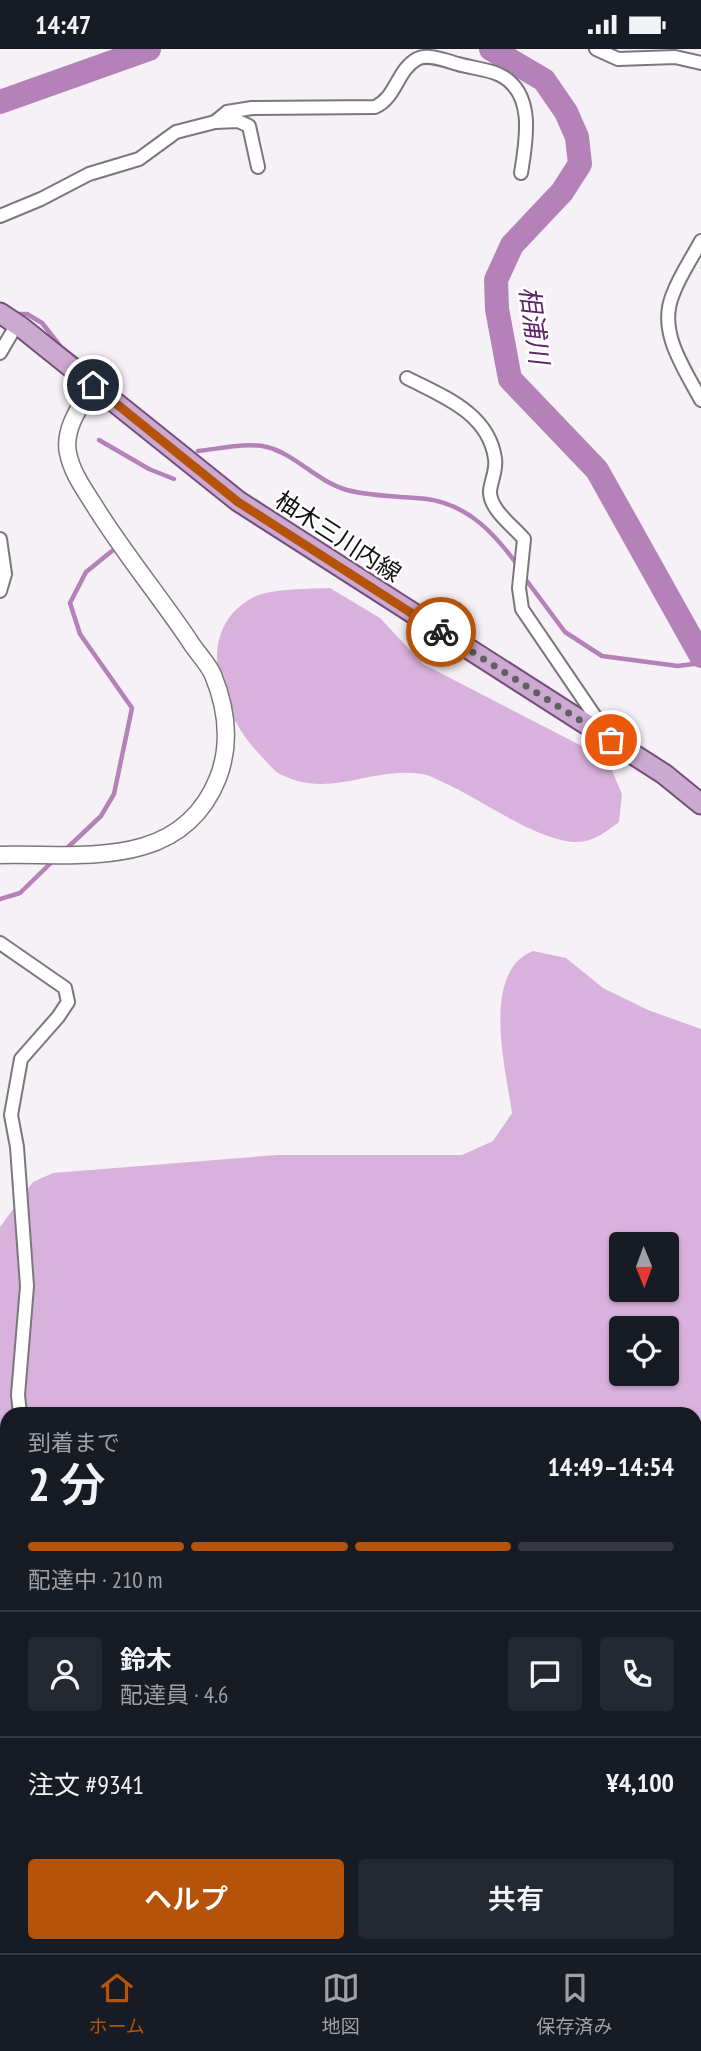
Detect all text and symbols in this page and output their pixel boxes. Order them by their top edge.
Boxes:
text: 14:47 [35,8,91,41]
water label: 相浦川 [513,284,557,369]
pin [63,355,123,415]
icon: home [74,366,112,404]
street label: 柚木三川内線 [269,484,407,589]
courier [406,597,476,667]
icon: bike [422,613,460,651]
pin [581,710,641,770]
icon: bag [592,721,630,759]
north arrow [609,1232,679,1302]
map controls [609,1232,679,1386]
button: locate [609,1316,679,1386]
text: 到着まで [28,1428,120,1457]
text: 14:49–14:54 [547,1450,674,1483]
text: 2 分 [28,1454,105,1514]
text: 配達中 · 210 m [28,1565,163,1594]
button: person [28,1637,102,1711]
button: chat [508,1637,582,1711]
button: phone [600,1637,674,1711]
text: 鈴木 [120,1643,172,1676]
text: 配達員 · 4.6 [120,1680,228,1709]
text: ¥4,100 [606,1766,674,1799]
text: 注文 #9341 [28,1768,144,1801]
button: ヘルプ [28,1859,344,1939]
button: 共有 [358,1859,674,1939]
tab: ホーム [88,1969,145,2038]
tab: 地図 [322,1969,360,2038]
tab: 保存済み [537,1969,613,2038]

